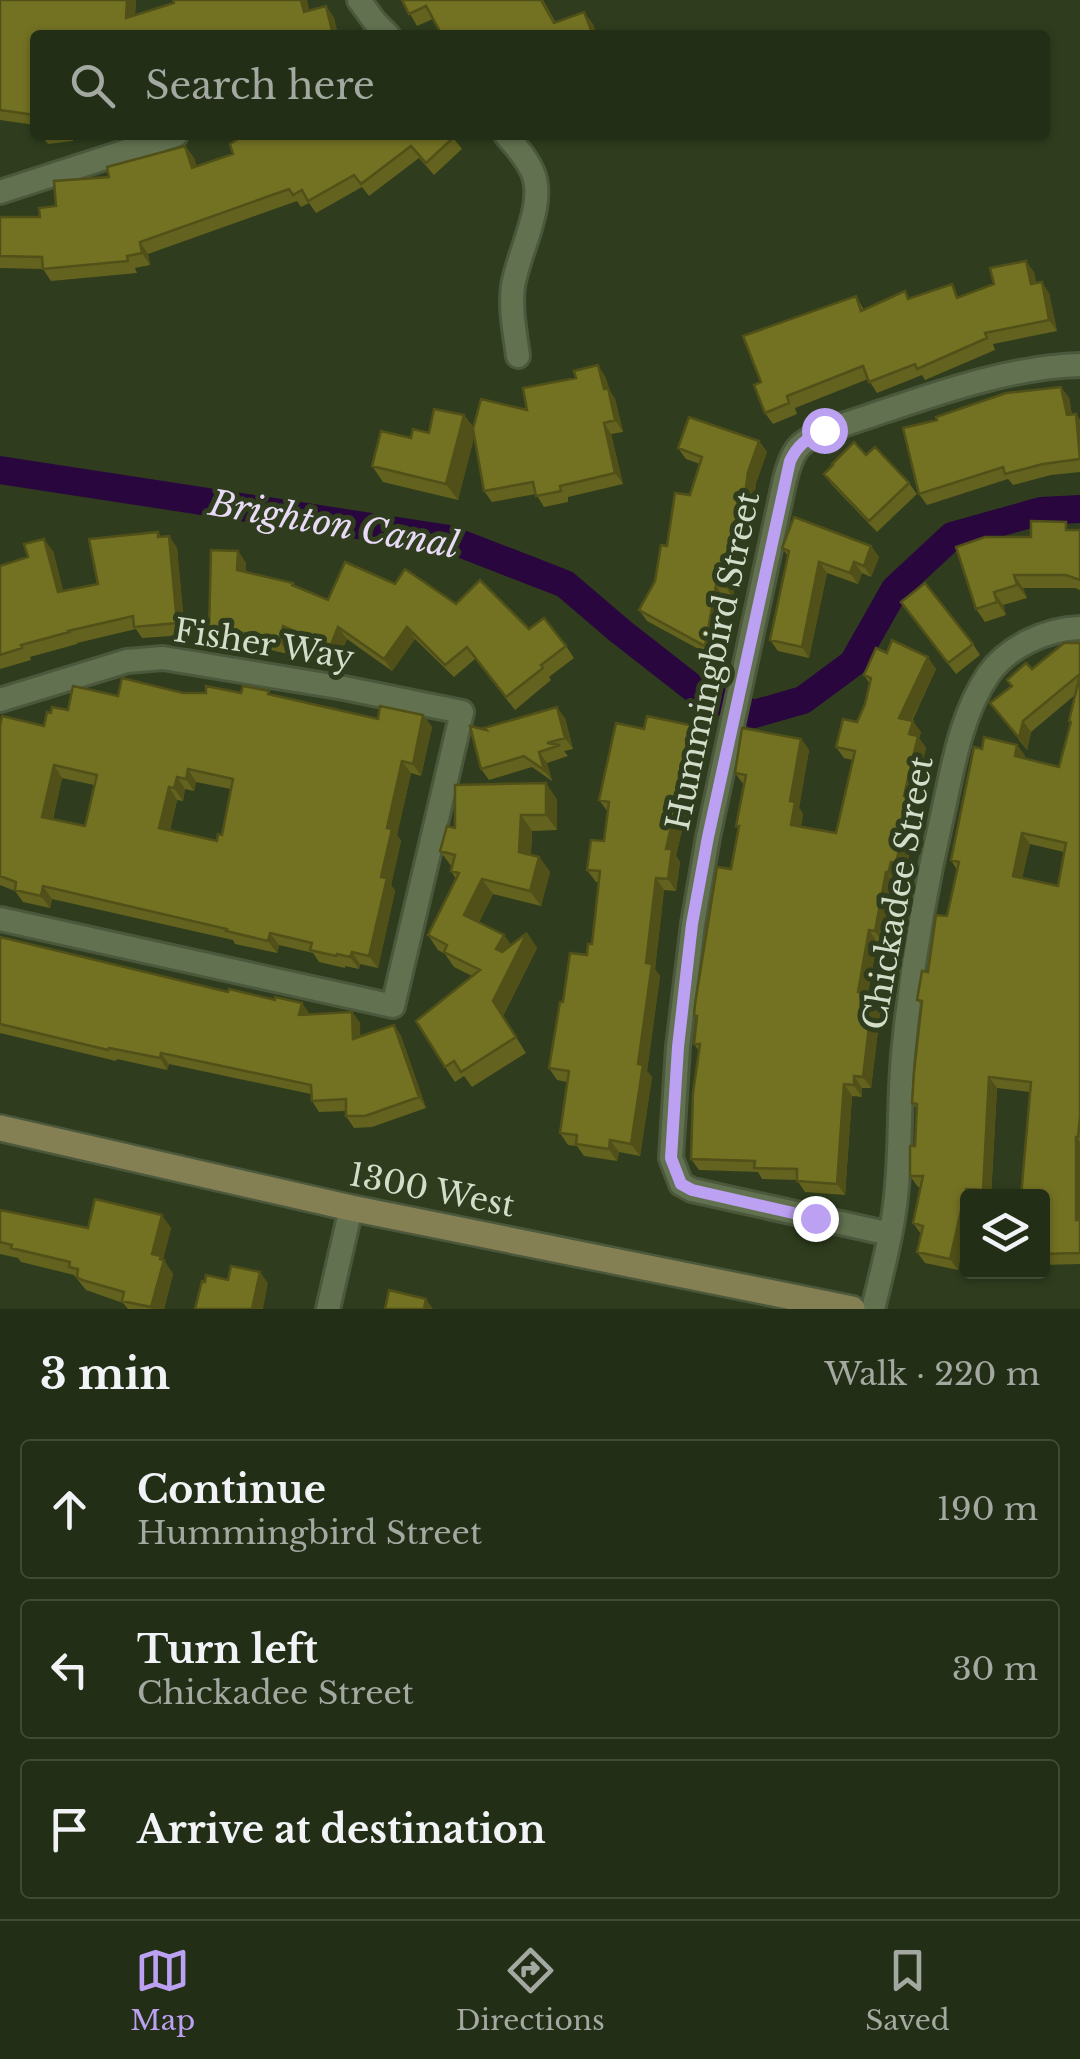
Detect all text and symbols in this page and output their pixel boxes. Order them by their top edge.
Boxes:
search box [30,30,1050,140]
icon: search [65,58,120,113]
text: Search here [145,62,375,109]
route start [802,408,848,454]
water label: Brighton Canal [204,481,462,567]
street label: Hummingbird Street [658,488,768,834]
street label: Fisher Way [171,610,357,678]
street label: Chickadee Street [854,753,942,1033]
street label: 1300 West [346,1154,518,1226]
map controls [960,1189,1050,1279]
button: layers [960,1189,1050,1279]
route end [793,1196,839,1242]
text: 3 min [40,1348,170,1400]
text: Walk · 220 m [825,1354,1040,1394]
text: Continue [137,1466,326,1513]
icon: ahead [42,1482,97,1537]
text: 190 m [937,1489,1038,1529]
text: Hummingbird Street [137,1513,482,1553]
text: Turn left [137,1626,318,1673]
icon: left [42,1642,97,1697]
text: 30 m [952,1649,1038,1689]
text: Chickadee Street [137,1673,414,1713]
icon: arrive [42,1802,97,1857]
text: Arrive at destination [137,1806,546,1853]
tab: Map [130,1943,195,2038]
tab: Directions [456,1943,605,2038]
tab: Saved [865,1943,950,2038]

